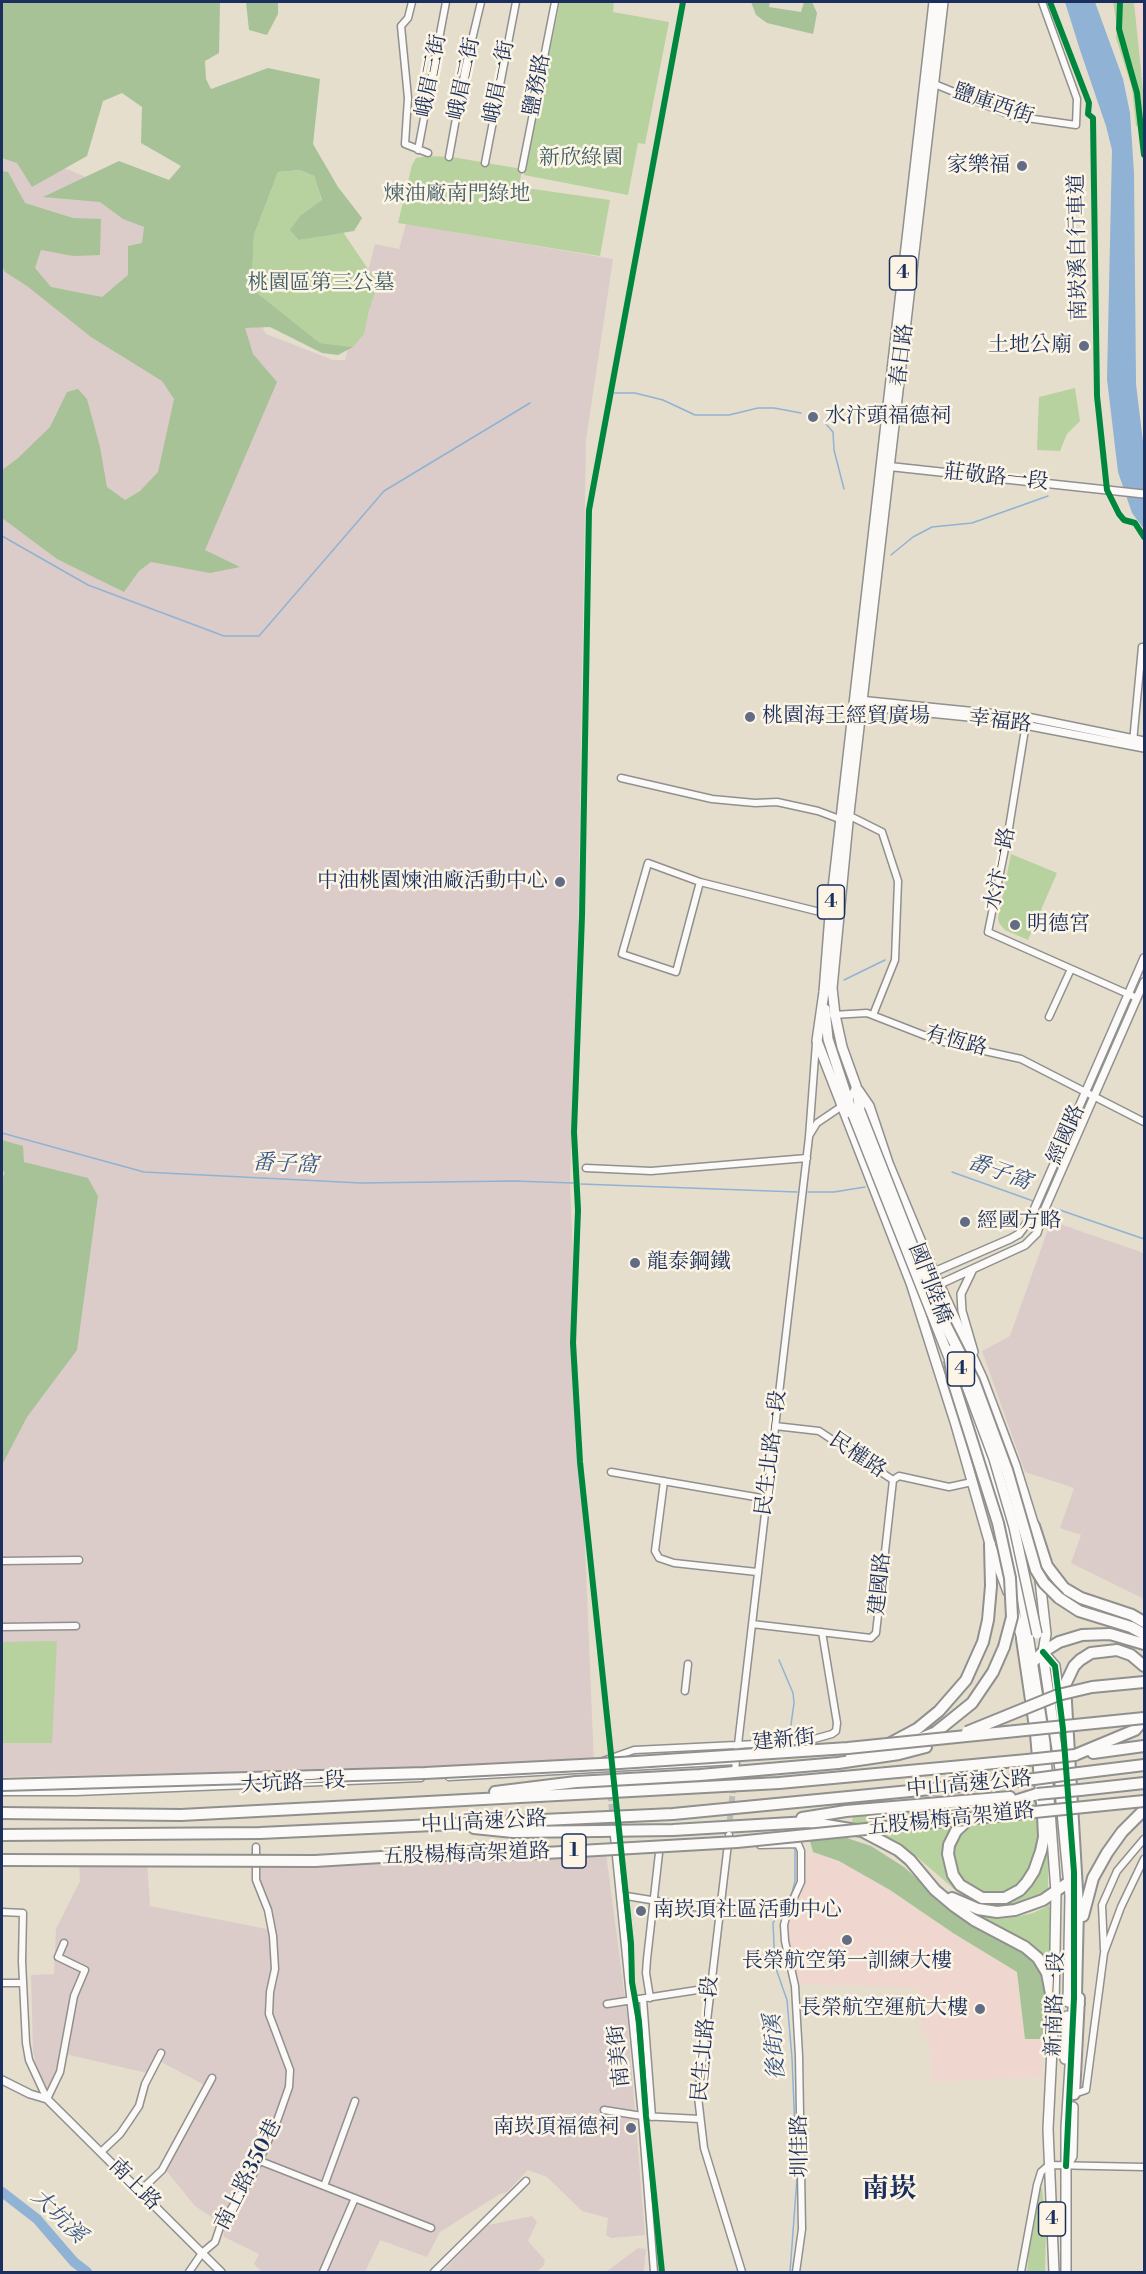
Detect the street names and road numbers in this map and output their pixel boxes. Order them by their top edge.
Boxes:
street label: 峨眉三街 [412,32,452,120]
street label: 峨眉二街 [444,35,486,123]
street label: 峨眉一街 [480,38,520,126]
street label: 鹽務路 [520,52,556,118]
street label: 鹽庫西街 [949,79,1037,131]
street label: 南崁溪自行車道 [1065,173,1093,321]
road number: 4 [890,256,916,290]
street label: 春日路 [887,322,919,388]
street label: 莊敬路一段 [942,460,1050,496]
street label: 幸福路 [967,706,1033,738]
street label: 水汴一路 [981,825,1021,913]
road number: 4 [818,885,844,919]
street label: 有恆路 [922,1022,990,1062]
street label: 經國路 [1043,1101,1091,1169]
street label: 國門陸橋 [902,1240,956,1328]
road number: 4 [948,1352,974,1386]
street label: 民生北路一段 [752,1389,792,1517]
street label: 民權路 [824,1428,890,1484]
street label: 建國路 [865,1551,897,1617]
street label: 建新街 [751,1725,817,1757]
street label: 中山高速公路 [905,1767,1033,1803]
street label: 大坑路一段 [240,1769,346,1799]
street label: 五股楊梅高架道路 [866,1799,1036,1841]
street label: 中山高速公路 [420,1807,548,1839]
road number: 1 [562,1834,586,1868]
street label: 五股楊梅高架道路 [382,1839,550,1871]
street label: 新南路一段 [1042,1951,1070,2057]
street label: 民生北路一段 [688,1975,724,2103]
street label: 南美街 [604,2023,636,2089]
street label: 圳佳路 [788,2114,814,2178]
street label: 南上路350巷 [210,2115,288,2235]
street label: 南上路 [103,2154,165,2216]
road number: 4 [1038,2202,1066,2236]

